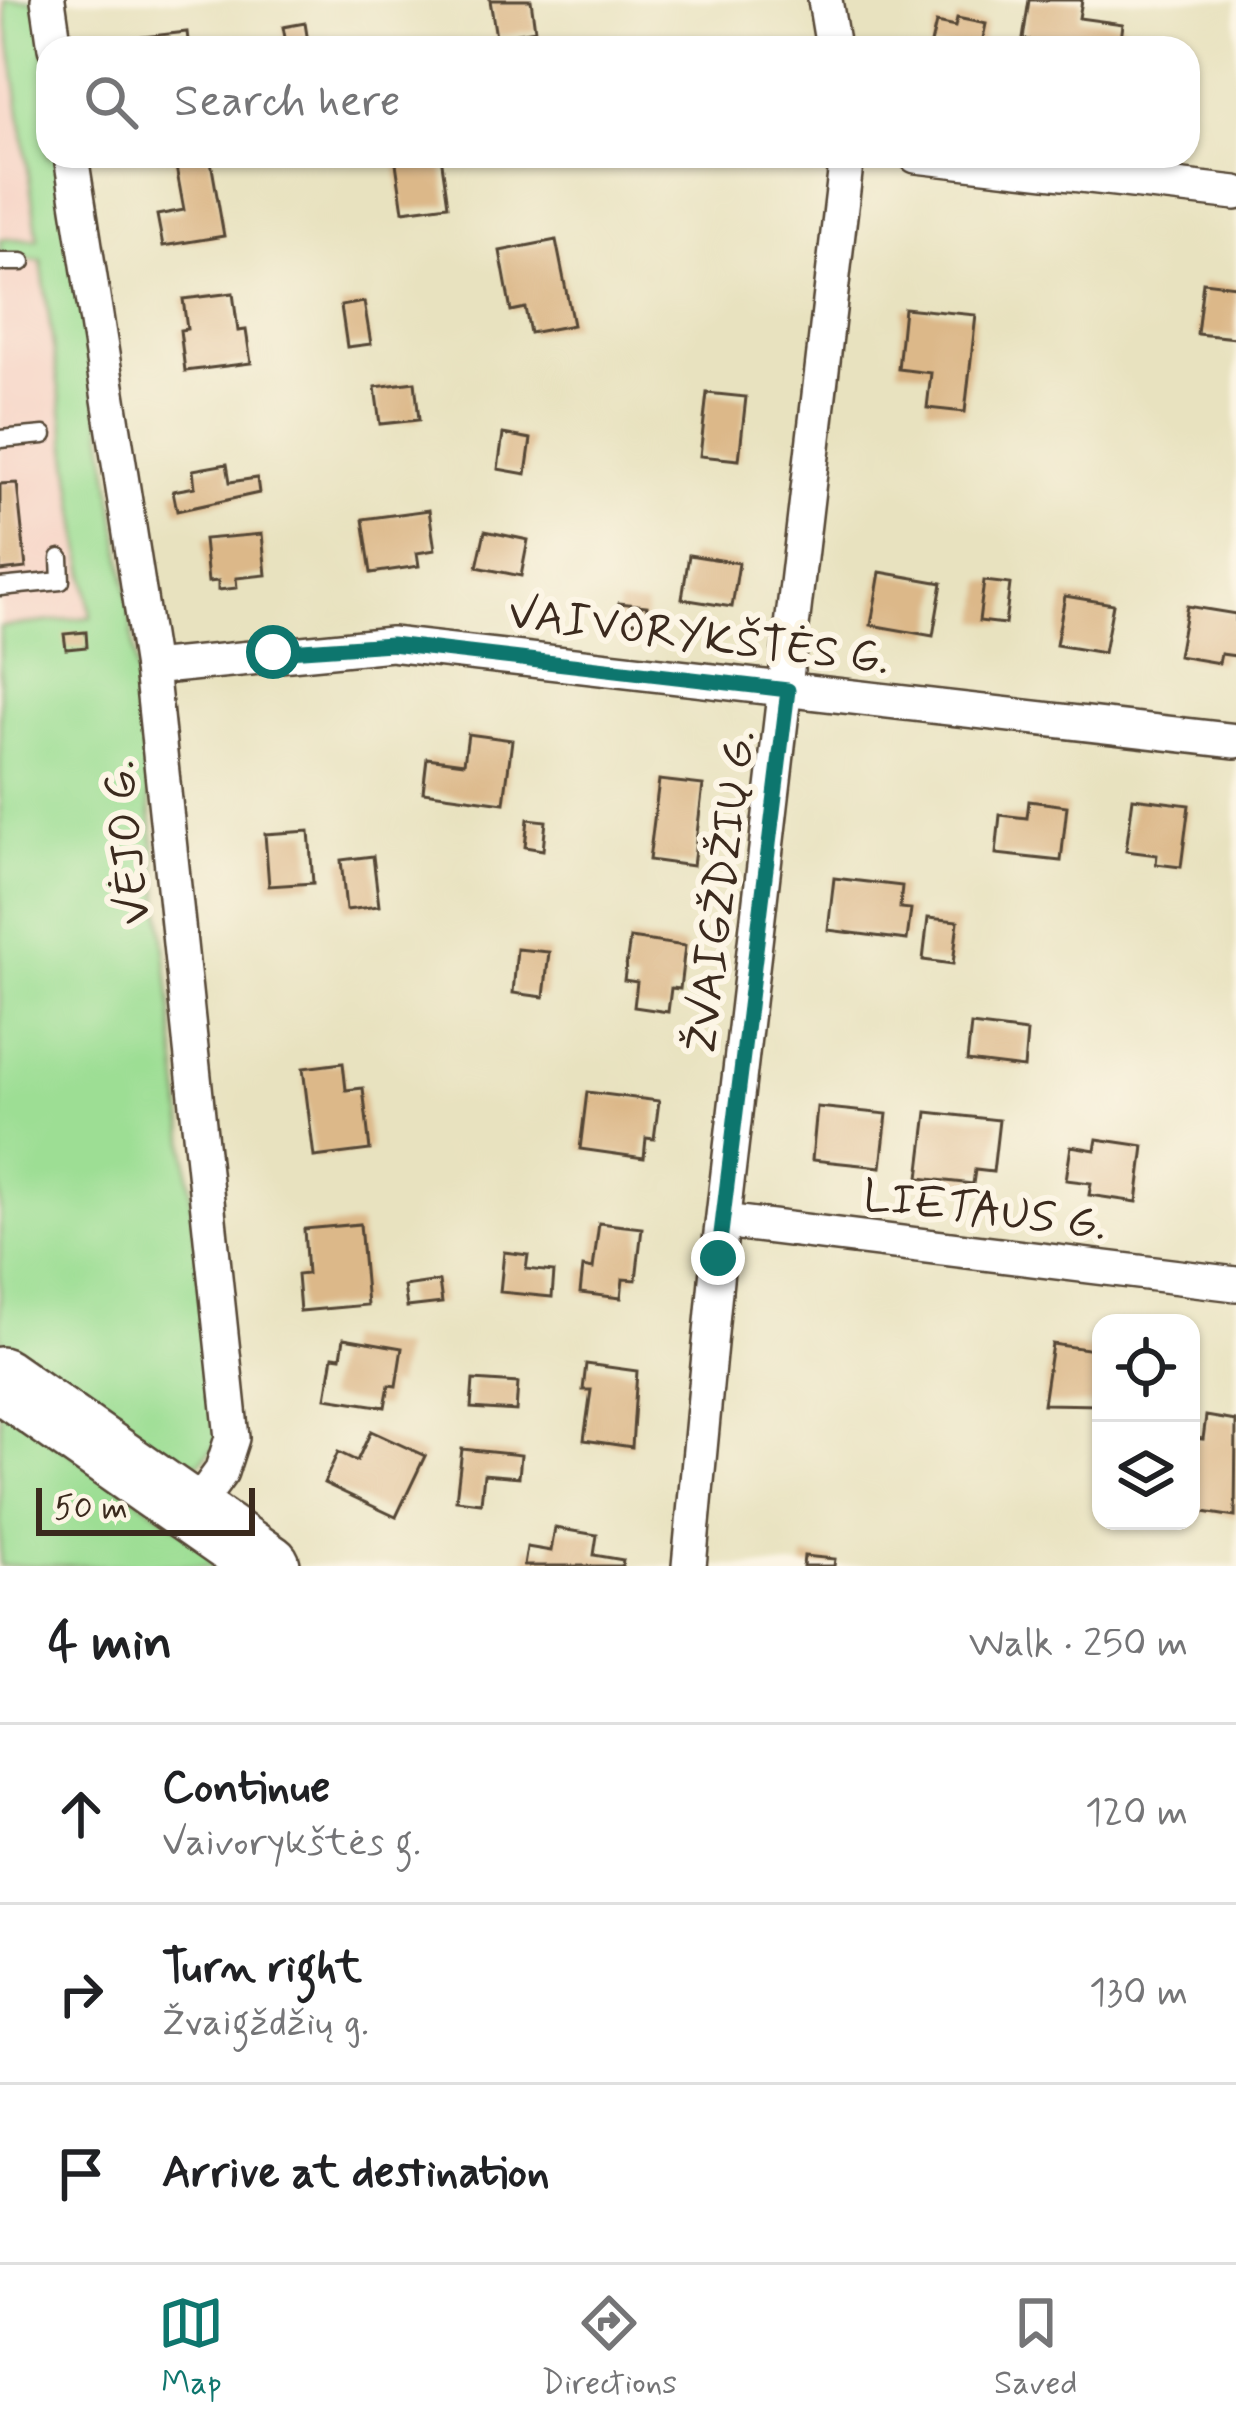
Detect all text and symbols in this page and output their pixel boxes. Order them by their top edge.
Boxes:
search box [36,36,1200,168]
icon: search [78,69,144,135]
text: Search here [174,73,401,132]
street label: VAIVORYKŠTĖS G. [505,585,893,690]
route start [246,625,300,679]
street label: ŽVAIGŽDŽIŲ G. [672,727,771,1056]
street label: VĖJO G. [91,758,166,927]
street label: LIETAUS G. [860,1167,1110,1256]
route end [691,1231,745,1285]
map controls [1092,1314,1200,1530]
button: locate [1092,1314,1200,1422]
button: layers [1092,1422,1200,1530]
scale bar [36,1482,255,1535]
text: 50 m [54,1487,128,1531]
text: 4 min [48,1611,172,1677]
text: Walk · 250 m [969,1619,1188,1670]
text: Continue [162,1759,330,1818]
icon: ahead [48,1781,114,1847]
text: 120 m [1085,1788,1188,1839]
text: Vaivorykštės g. [162,1818,421,1869]
text: Turn right [162,1939,362,1998]
icon: right [48,1961,114,2027]
text: 130 m [1089,1968,1188,2019]
text: Žvaigždžių g. [162,1998,369,2049]
icon: arrive [48,2141,114,2207]
text: Arrive at destination [162,2144,550,2203]
tab: Map [158,2290,224,2406]
tab: Directions [541,2290,677,2406]
tab: Saved [994,2290,1078,2406]

